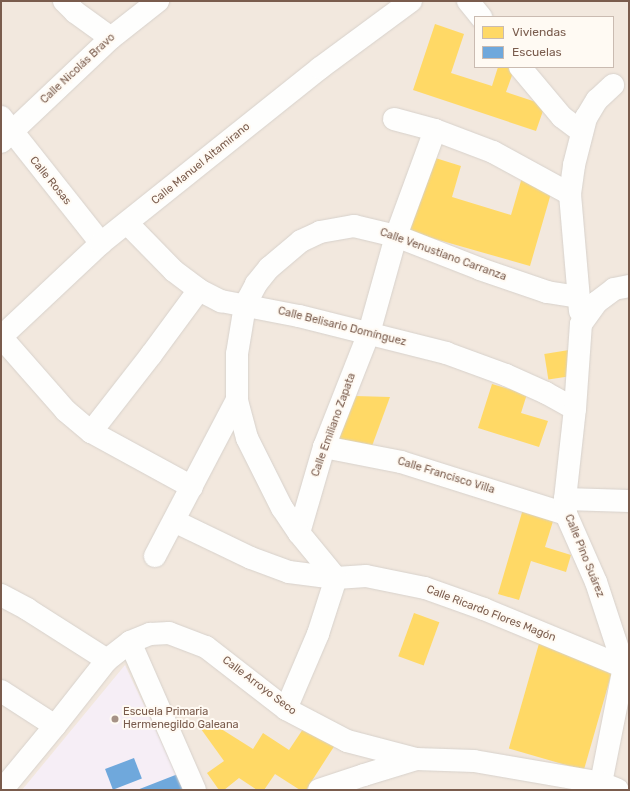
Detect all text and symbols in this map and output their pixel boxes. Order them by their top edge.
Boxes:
legend [474,16,614,68]
text: Viviendas [512,25,566,39]
street label: Calle Nicolás Bravo [38,31,118,107]
text: Escuelas [512,45,562,59]
street label: Calle Manuel Altamirano [149,120,253,208]
street label: Calle Rosas [27,154,73,208]
street label: Calle Venustiano Carranza [378,226,508,284]
street label: Calle Belisario Domínguez [276,305,408,349]
street label: Calle Emiliano Zapata [309,371,359,479]
street label: Calle Francisco Villa [396,455,496,497]
street label: Calle Pino Suárez [561,513,607,599]
street label: Calle Ricardo Flores Magón [424,583,558,645]
street label: Calle Arroyo Seco [219,654,299,718]
place label: Escuela Primaria Hermenegildo Galeana [123,706,239,732]
marker: Escuela Primaria Hermenegildo Galeana [110,714,120,724]

